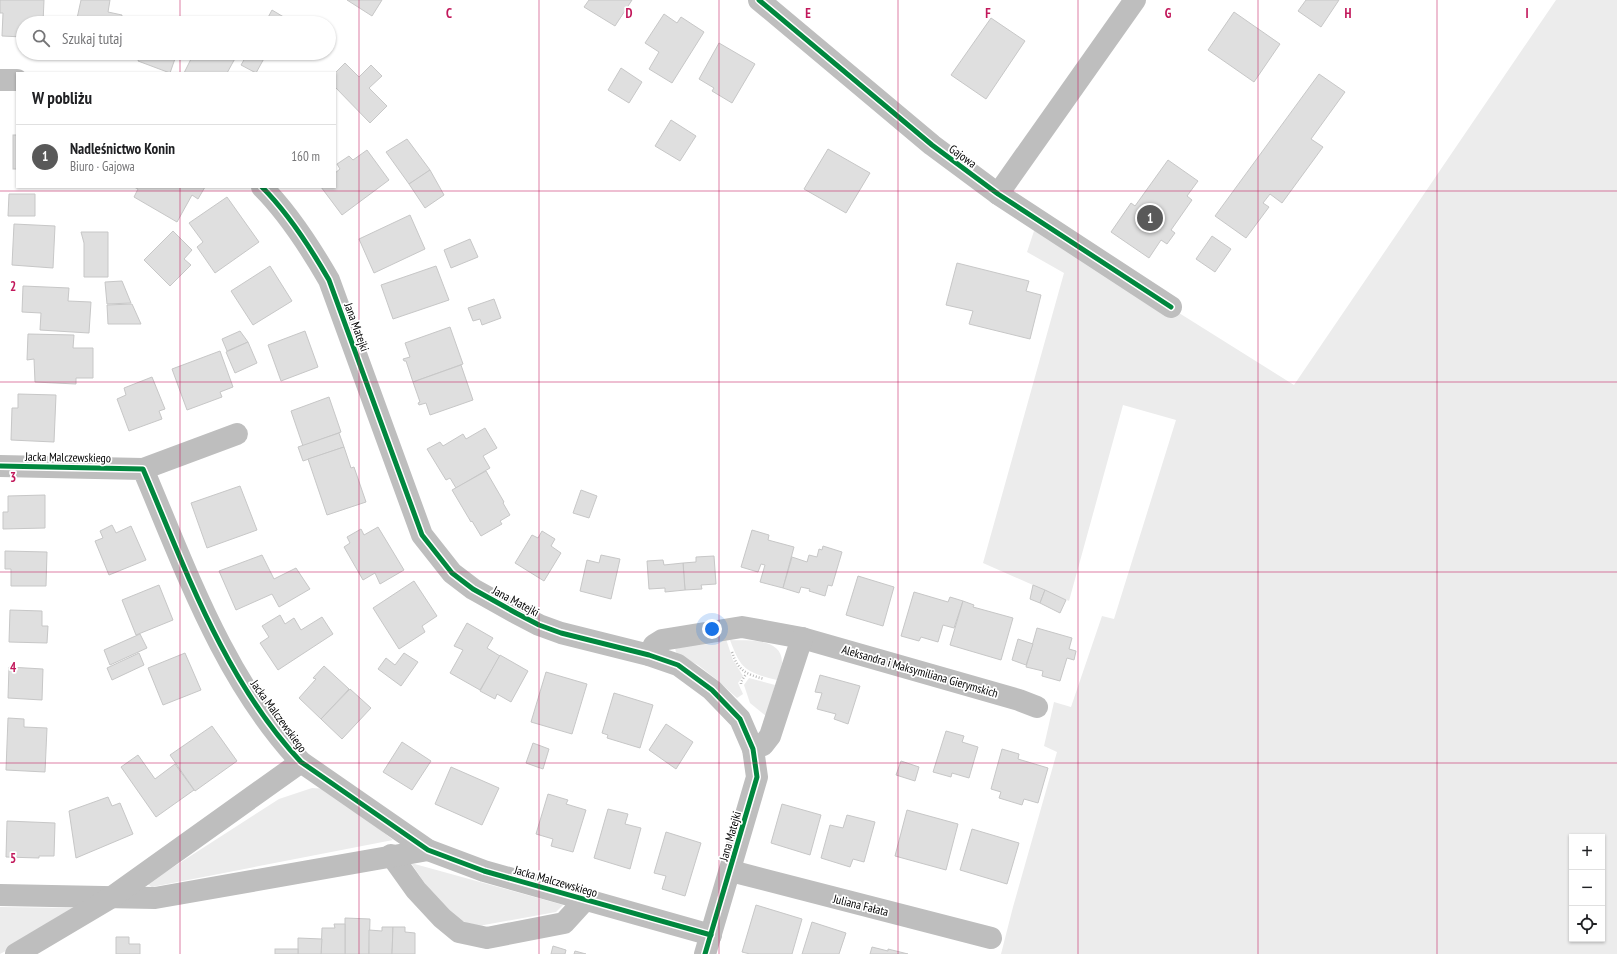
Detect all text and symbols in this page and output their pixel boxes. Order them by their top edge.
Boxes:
text: C [446,5,452,22]
text: D [626,5,633,22]
text: E [805,5,811,22]
text: F [985,5,991,22]
text: G [1165,5,1172,22]
text: H [1345,5,1352,22]
text: I [1525,5,1529,22]
search box [16,16,336,60]
icon: search [30,27,52,49]
text: Szukaj tutaj [62,29,123,48]
text: W pobliżu [32,87,92,109]
text: Nadleśnictwo Konin [70,139,175,158]
street label: Gajowa [946,141,980,171]
text: 1 [42,148,48,165]
text: 160 m [291,148,320,165]
text: Biuro · Gajowa [70,158,135,175]
pin: 1 [1137,203,1163,233]
text: 2 [10,278,16,295]
street label: Jana Matejki [341,300,373,353]
street label: Jacka Malczewskiego [24,449,111,465]
text: 3 [10,469,16,486]
street label: Jana Matejki [489,582,542,620]
your location [702,619,722,639]
street label: Aleksandra i Maksymiliana Gierymskich [840,641,1000,701]
text: 4 [10,659,17,676]
street label: Jacka Malczewskiego [247,676,310,755]
street label: Jana Matejki [716,810,744,863]
map controls [1569,834,1605,942]
button: + [1569,834,1605,870]
text: 5 [10,850,16,867]
street label: Jacka Malczewskiego [512,862,599,900]
button: − [1569,870,1605,906]
street label: Juliana Fałata [831,891,890,919]
button: locate [1569,906,1605,942]

